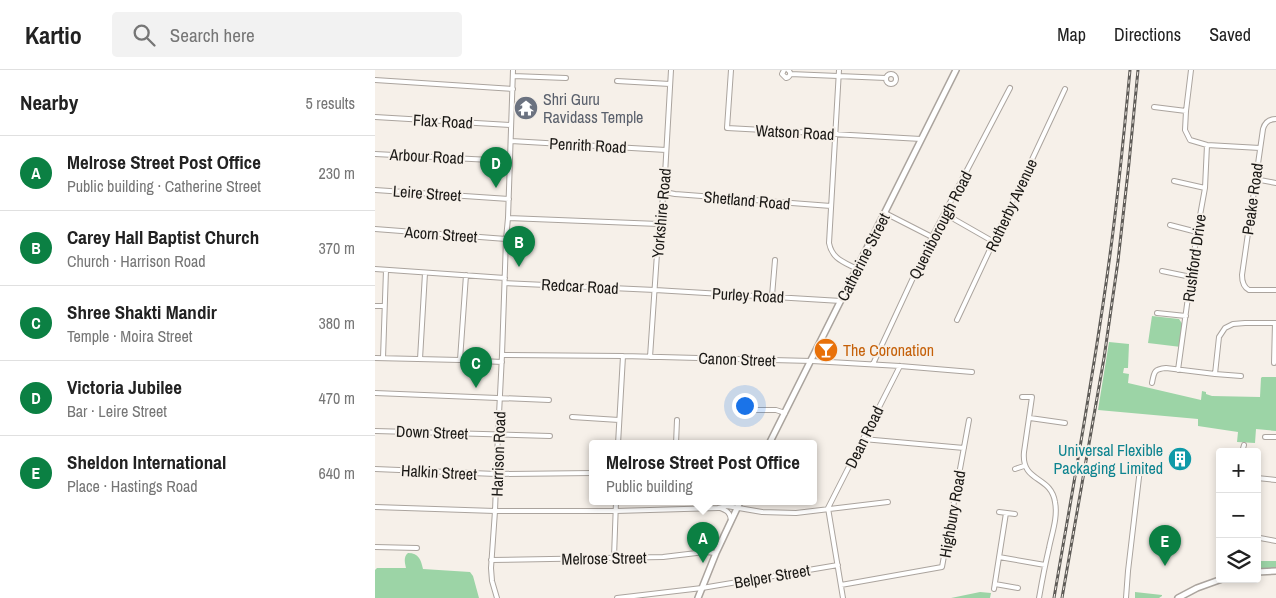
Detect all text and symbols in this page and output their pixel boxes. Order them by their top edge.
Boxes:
search box [112,12,462,57]
text: Kartio [25,19,82,51]
icon: search [130,21,158,49]
text: Search here [170,22,255,48]
text: Map [1057,22,1086,47]
text: Directions [1114,22,1181,47]
text: Saved [1209,22,1251,47]
text: Nearby [20,88,78,117]
place label: Shri Guru Ravidass Temple [543,88,643,128]
text: 5 results [305,92,355,114]
temple icon: Shri Guru Ravidass Temple [513,95,539,121]
street label: Flax Road [413,108,473,134]
street label: Watson Road [755,119,835,145]
street label: Penrith Road [549,132,627,158]
street label: Arbour Road [388,143,465,169]
pin: D [480,147,512,188]
text: Melrose Street Post Office [67,149,261,175]
street label: Rotherby Avenue [980,155,1042,255]
text: A [31,162,41,184]
text: 230 m [319,162,355,184]
street label: Peake Road [1236,162,1268,236]
street label: Yorkshire Road [646,167,676,259]
street label: Queniborough Road [903,167,977,283]
text: Public building · Catherine Street [67,175,261,197]
street label: Leire Street [392,180,462,206]
street label: Shetland Road [703,185,791,215]
street label: Catherine Street [831,209,895,305]
street label: Rushford Drive [1177,213,1211,303]
street label: Acorn Street [403,220,478,248]
text: Carey Hall Baptist Church [67,224,259,250]
pin: B [503,226,535,267]
text: B [31,237,41,259]
text: 370 m [319,237,355,259]
text: Church · Harrison Road [67,250,206,272]
street label: Redcar Road [541,273,619,299]
street label: Purley Road [711,282,785,308]
text: Shree Shakti Mandir [67,299,217,325]
text: C [31,312,41,334]
text: 380 m [319,312,355,334]
text: Temple · Moira Street [67,325,192,347]
bar icon: The Coronation [813,337,839,363]
place label: The Coronation [843,339,934,361]
pin: C [460,347,492,388]
street label: Canon Street [698,347,776,371]
text: Victoria Jubilee [67,374,182,400]
text: D [31,387,41,409]
text: 470 m [319,387,355,409]
your location [732,393,758,419]
text: Bar · Leire Street [67,400,167,422]
street label: Dean Road [840,402,888,472]
street label: Harrison Road [486,411,510,497]
street label: Down Street [396,420,469,444]
place label: Universal Flexible Packaging Limited [1054,439,1163,479]
popup [589,440,817,505]
building icon: Universal Flexible Packaging Limited [1167,446,1193,472]
map controls [1216,448,1261,583]
button: + [1216,448,1261,493]
text: Sheldon International [67,449,226,475]
text: Melrose Street Post Office [606,449,800,475]
street label: Halkin Street [401,459,478,485]
text: E [32,462,40,484]
text: 640 m [319,462,355,484]
street label: Highbury Road [934,469,970,559]
text: Place · Hastings Road [67,475,198,497]
text: Public building [606,475,693,497]
button: − [1216,493,1261,538]
pin: A [687,522,719,563]
pin: E [1149,525,1181,566]
button: layers [1216,538,1261,583]
street label: Melrose Street [561,546,647,570]
street label: Belper Street [732,558,812,593]

